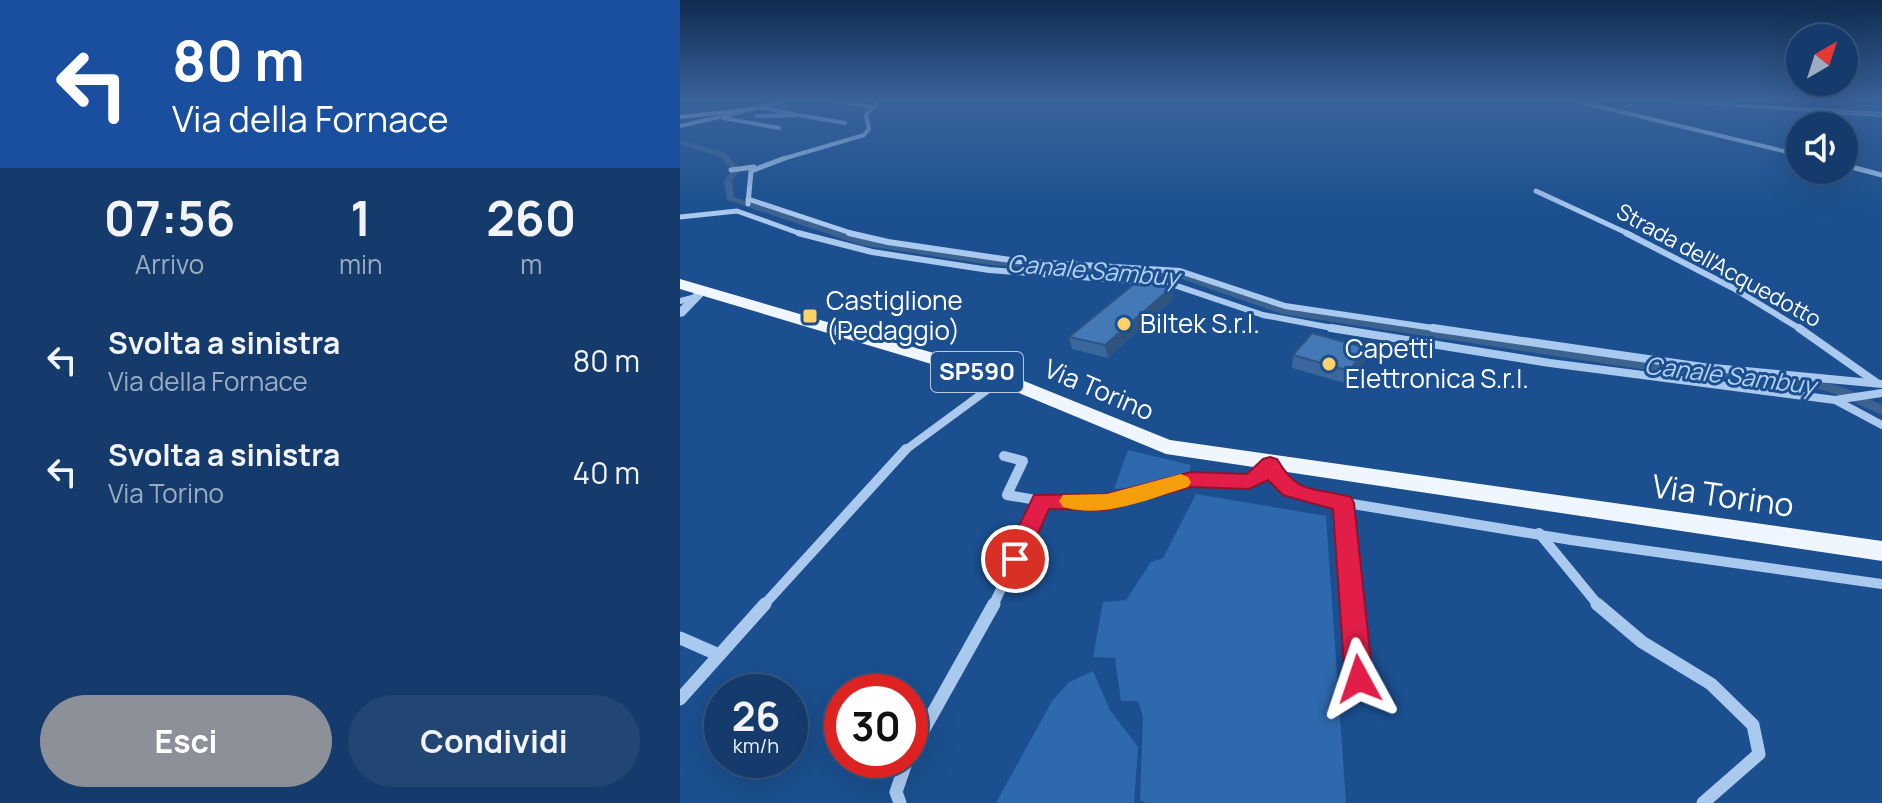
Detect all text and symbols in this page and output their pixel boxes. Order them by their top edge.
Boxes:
text: 80 m [172,21,305,98]
north arrow [1786,24,1858,96]
map controls [1786,24,1858,184]
icon: left [40,32,144,136]
text: Via della Fornace [172,94,449,143]
button: sound [1786,112,1858,184]
text: 07:56 [104,185,235,250]
text: 1 [350,185,371,250]
text: 260 [486,185,576,250]
street label: Strada dell'Acquedotto [1611,196,1827,334]
text: Arrivo [135,246,204,282]
text: min [339,246,383,282]
text: m [520,246,542,282]
water label: Canale Sambuy [1006,246,1184,294]
place label: Castiglione (Pedaggio) [826,282,963,348]
place label: Biltek S.r.l. [1140,305,1260,341]
marker: Castiglione (Pedaggio) [801,307,819,325]
marker: Biltek S.r.l. [1115,315,1133,333]
text: Svolta a sinistra [108,322,340,363]
place label: Capetti Elettronica S.r.l. [1345,330,1529,396]
icon: left [40,338,84,382]
text: 80 m [573,340,640,381]
water label: Canale Sambuy [1643,348,1821,402]
street label: Via Torino [1039,350,1160,428]
road number: SP590 [931,352,1023,392]
marker: Capetti Elettronica S.r.l. [1320,355,1338,373]
text: Via della Fornace [108,363,308,399]
text: Svolta a sinistra [108,434,340,475]
icon: left [40,450,84,494]
text: 40 m [573,452,640,493]
street label: Via Torino [1649,463,1797,527]
text: Via Torino [108,475,224,511]
pin [981,525,1049,593]
icon: arrive [993,537,1037,581]
position arrow [1317,637,1401,721]
speed limit sign: 30 [824,674,928,778]
text: 26 [732,688,780,743]
button: Esci [40,695,332,787]
button: Condividi [348,695,640,787]
text: km/h [733,732,779,759]

